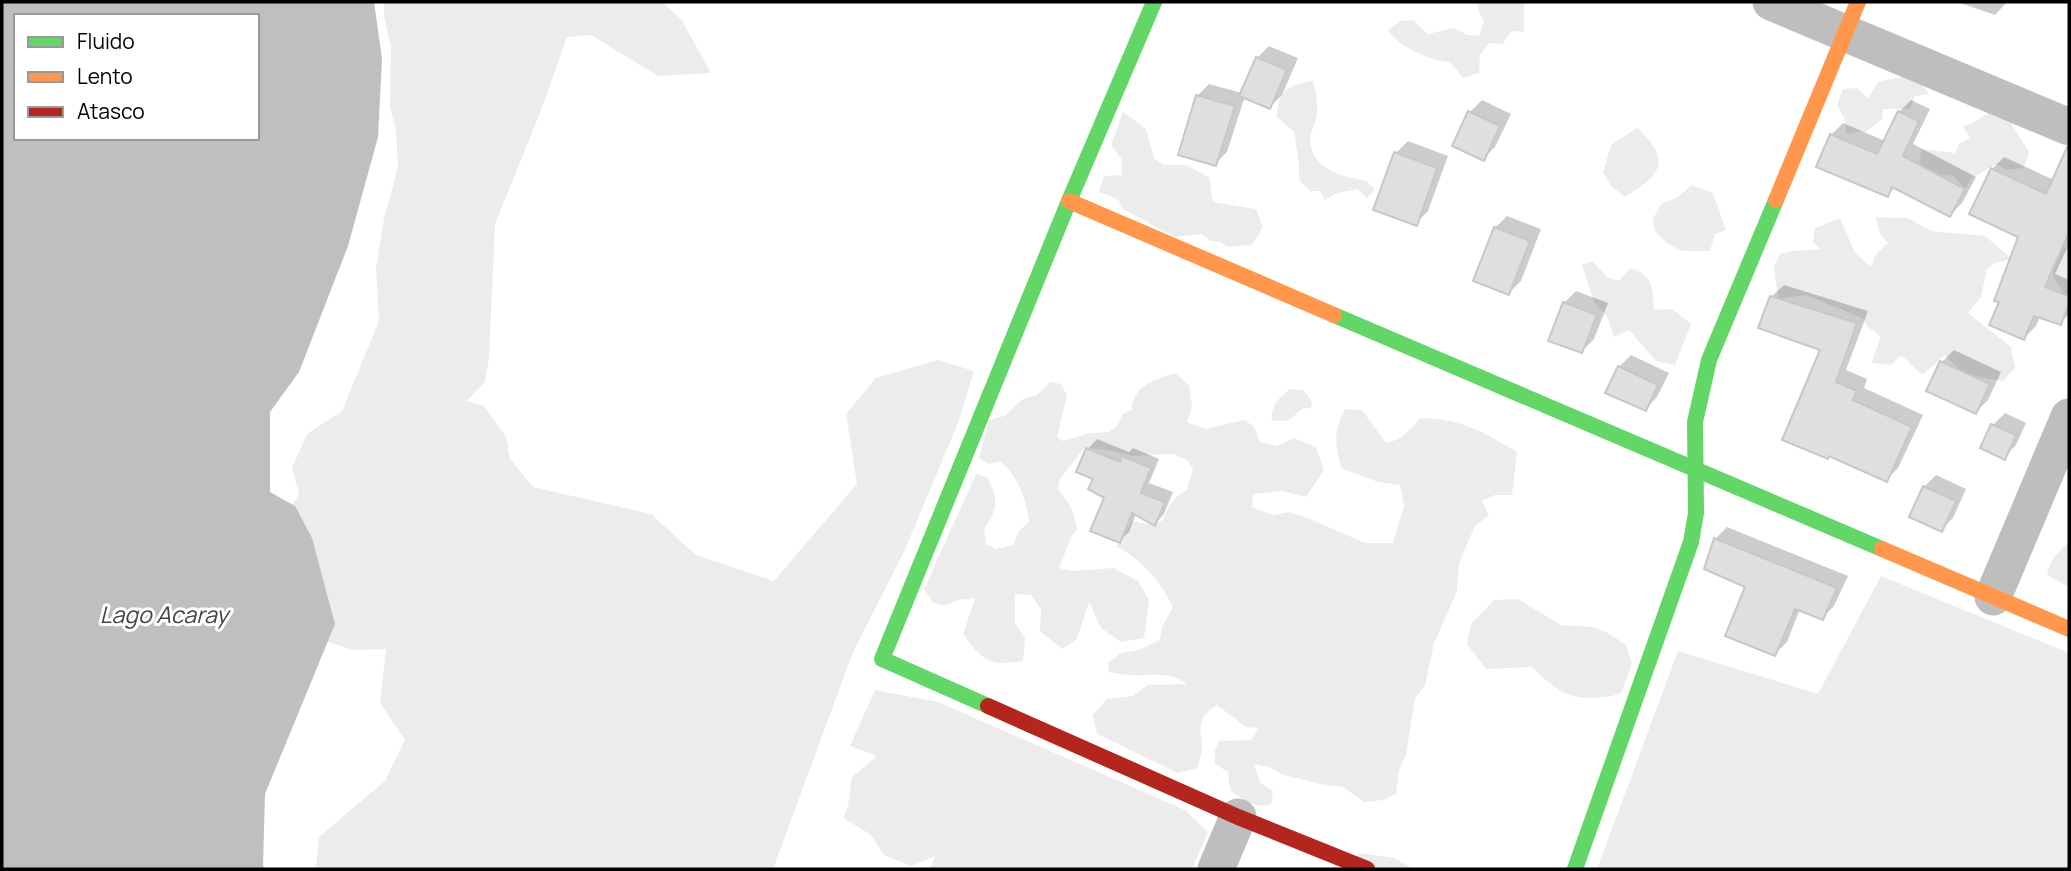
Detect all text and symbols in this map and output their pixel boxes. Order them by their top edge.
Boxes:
legend [14,14,259,140]
text: Fluido [77,27,135,55]
text: Lento [77,62,133,90]
text: Atasco [77,97,145,125]
water label: Lago Acaray [100,598,231,630]

